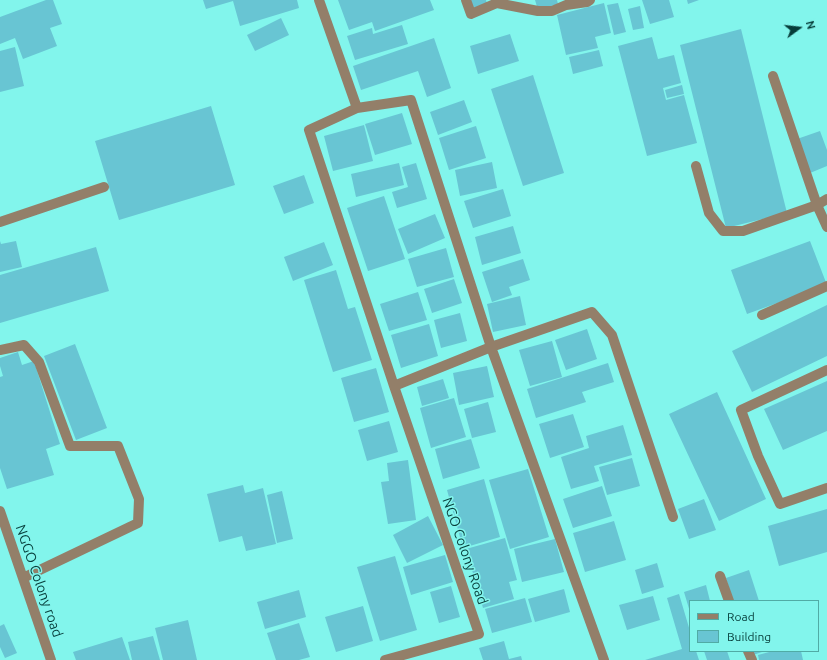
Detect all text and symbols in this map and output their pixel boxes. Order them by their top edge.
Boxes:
north arrow [779,8,819,48]
text: N [804,19,817,30]
street label: NGO Colony Road [439,495,491,607]
street label: NGGO Colony road [12,523,66,639]
legend [689,600,819,652]
text: Road [727,610,755,623]
text: Building [727,630,771,643]

